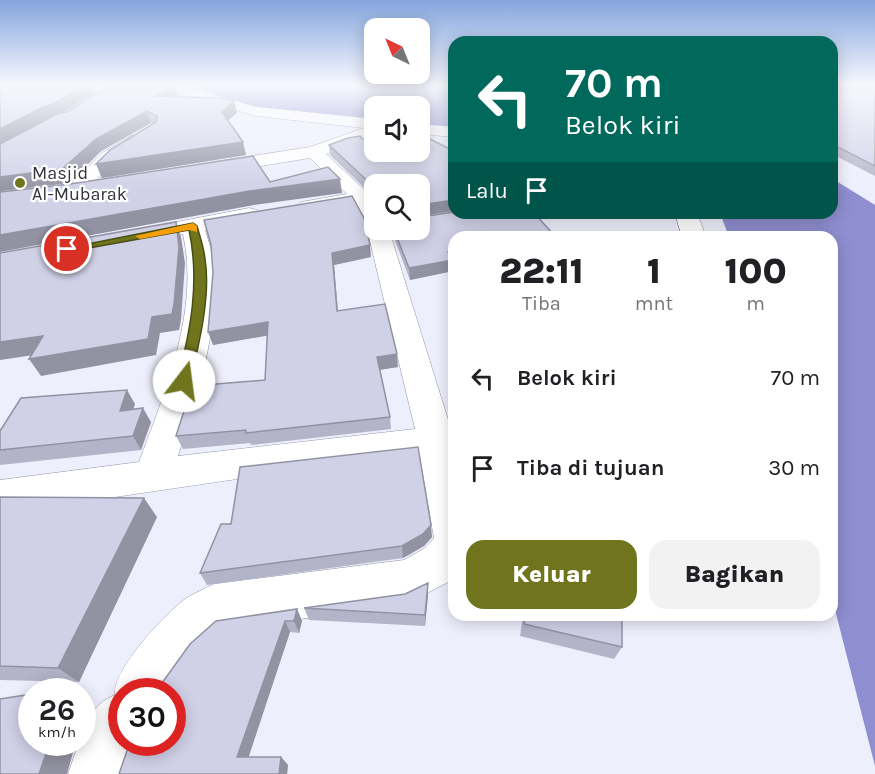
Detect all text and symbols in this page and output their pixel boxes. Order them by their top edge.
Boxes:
north arrow [364,18,430,84]
map controls [364,18,430,240]
text: 70 m [565,58,663,108]
icon: left [466,60,544,138]
button: sound [364,96,430,162]
text: Belok kiri [565,109,681,141]
place label: Masjid Al-Mubarak [32,162,127,205]
button: search [364,174,430,240]
icon: arrive [520,174,553,207]
marker: Masjid Al-Mubarak [13,176,27,190]
text: Lalu [466,178,508,204]
pin [41,223,92,274]
icon: arrive [50,232,83,265]
text: 22:11 [499,250,584,292]
text: 1 [647,250,661,292]
text: 100 [724,250,787,292]
text: Tiba [522,292,561,315]
text: mnt [635,292,673,315]
text: m [746,292,765,315]
position arrow [152,349,216,413]
icon: left [466,362,499,395]
text: Belok kiri [517,365,617,391]
text: 70 m [771,365,820,391]
icon: arrive [466,452,499,485]
text: Tiba di tujuan [517,455,664,481]
text: 30 m [768,455,820,481]
button: Keluar [466,540,637,609]
button: Bagikan [649,540,820,609]
speed limit sign: 30 [108,678,186,756]
text: 26 [39,692,75,728]
text: km/h [38,723,76,741]

